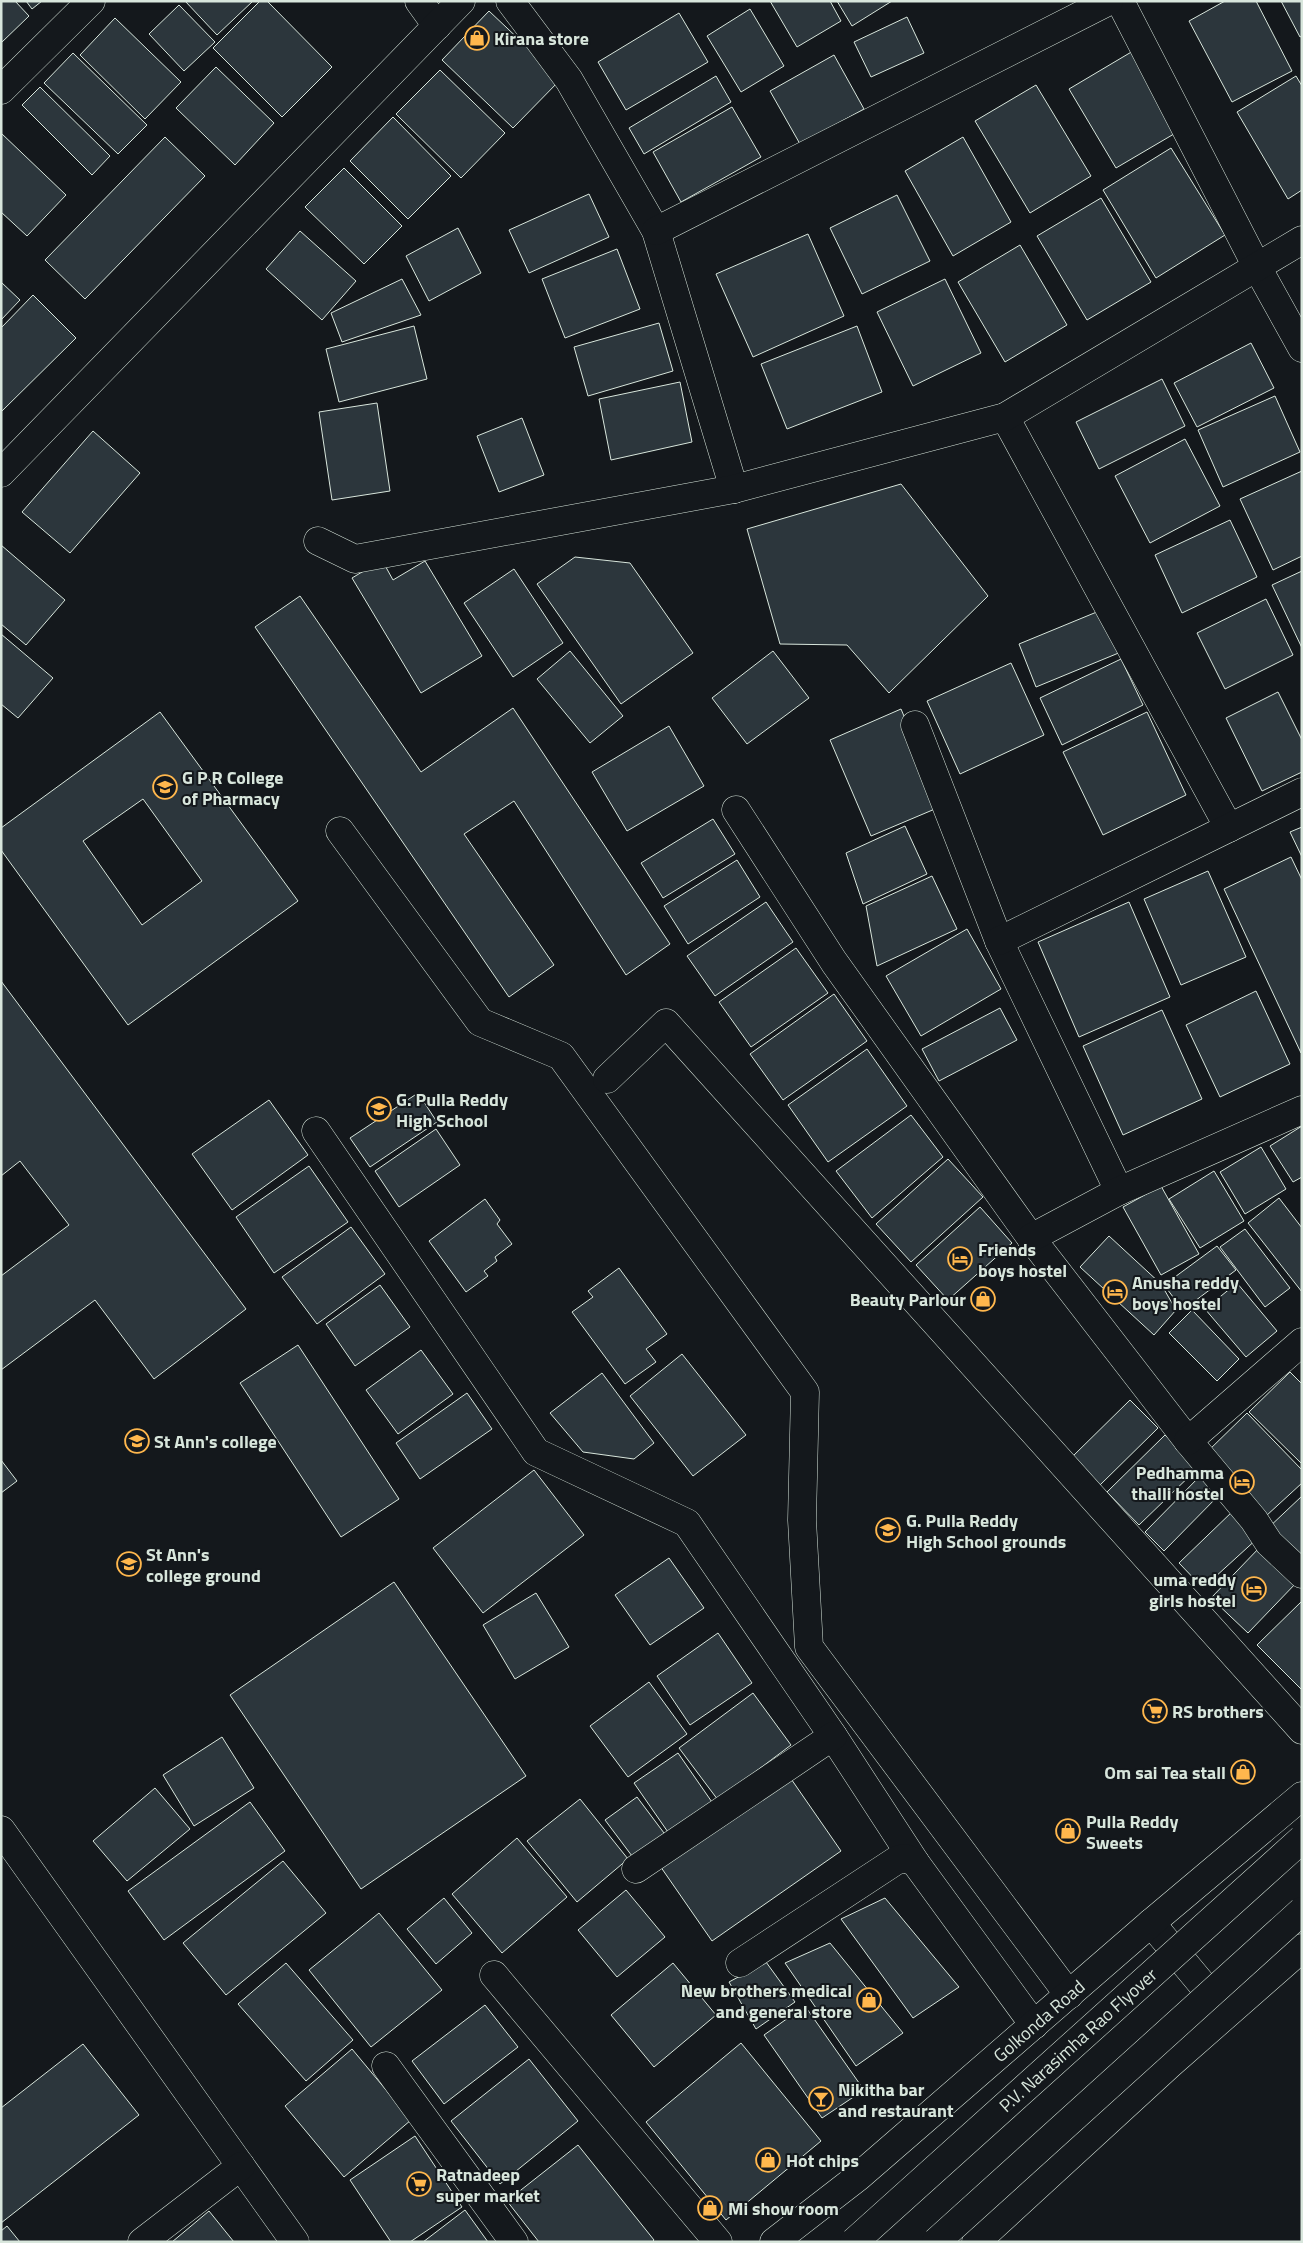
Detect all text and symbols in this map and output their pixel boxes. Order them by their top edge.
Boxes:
shop icon: Kirana store [464,25,490,51]
place label: Kirana store [494,25,589,52]
place label: G P R College of Pharmacy [182,764,284,812]
school or university icon: G P R College of Pharmacy [152,774,178,800]
place label: G. Pulla Reddy High School [396,1086,508,1134]
school or university icon: G. Pulla Reddy High School [366,1096,392,1122]
place label: Friends boys hostel [978,1236,1067,1284]
hotel icon: Friends boys hostel [947,1246,973,1272]
place label: Anusha reddy boys hostel [1132,1269,1239,1317]
hotel icon: Anusha reddy boys hostel [1102,1279,1128,1305]
place label: Beauty Parlour [850,1286,966,1313]
shop icon: Beauty Parlour [970,1286,996,1312]
school or university icon: St Ann's college [124,1428,150,1454]
place label: St Ann's college [154,1428,277,1455]
place label: Pedhamma thalli hostel [1131,1459,1224,1507]
hotel icon: Pedhamma thalli hostel [1229,1469,1255,1495]
place label: G. Pulla Reddy High School grounds [906,1507,1066,1555]
school or university icon: G. Pulla Reddy High School grounds [875,1517,901,1543]
place label: St Ann's college ground [146,1541,261,1589]
school or university icon: St Ann's college ground [116,1551,142,1577]
place label: uma reddy girls hostel [1149,1566,1236,1614]
hotel icon: uma reddy girls hostel [1241,1576,1267,1602]
supermarket icon: RS brothers [1142,1698,1168,1724]
place label: RS brothers [1172,1698,1264,1725]
place label: Om sai Tea stall [1104,1759,1226,1786]
shop icon: Om sai Tea stall [1230,1759,1256,1785]
place label: Pulla Reddy Sweets [1086,1808,1178,1856]
shop icon: Pulla Reddy Sweets [1055,1818,1081,1844]
street label: P.V. Narasimha Rao Flyover [993,1961,1163,2119]
street label: Golkonda Road [987,1973,1091,2069]
place label: New brothers medical and general store [681,1977,852,2025]
shop icon: New brothers medical and general store [856,1987,882,2013]
place label: Nikitha bar and restaurant [838,2076,954,2124]
bar icon: Nikitha bar and restaurant [808,2086,834,2112]
shop icon: Hot chips [755,2147,781,2173]
place label: Hot chips [786,2147,859,2174]
place label: Ratnadeep super market [436,2161,540,2209]
supermarket icon: Ratnadeep super market [406,2171,432,2197]
shop icon: Mi show room [697,2195,723,2221]
place label: Mi show room [728,2195,839,2222]

